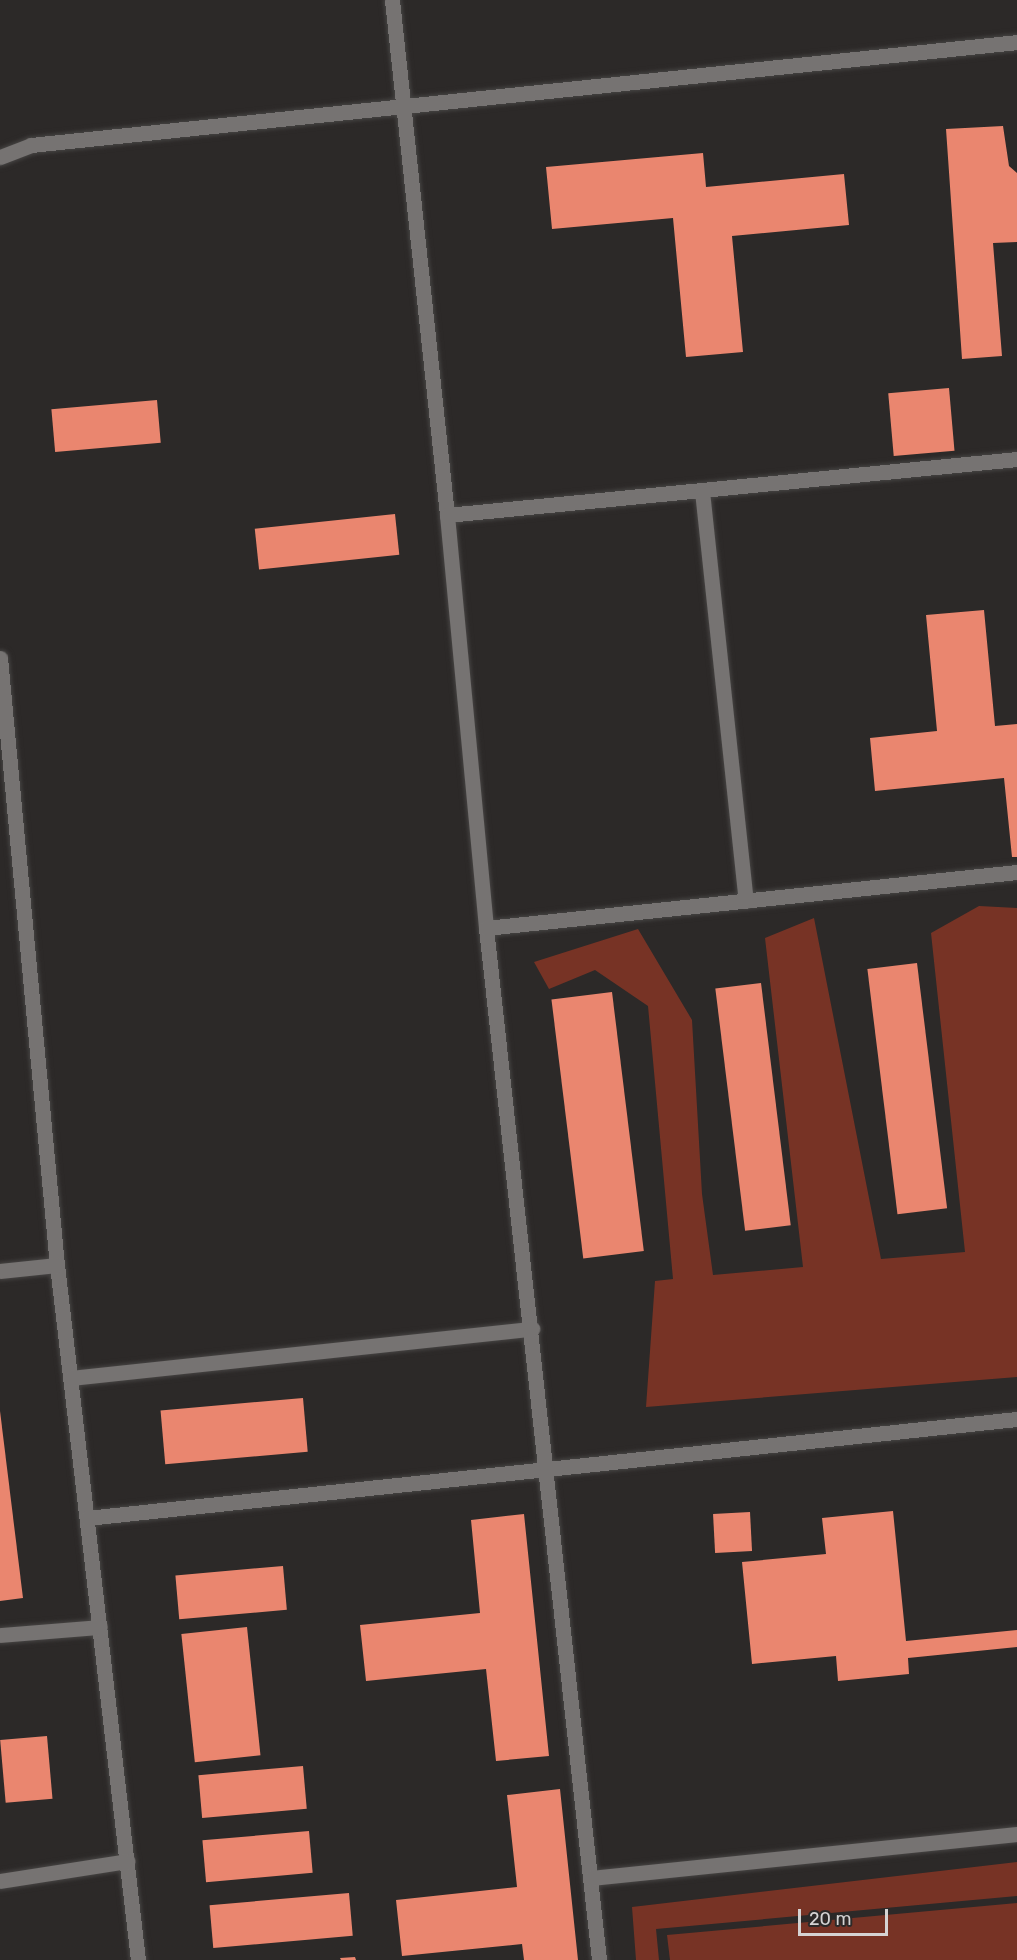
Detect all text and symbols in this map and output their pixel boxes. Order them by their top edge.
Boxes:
scale bar [801,1897,891,1935]
text: 20 m [809,1908,851,1930]

